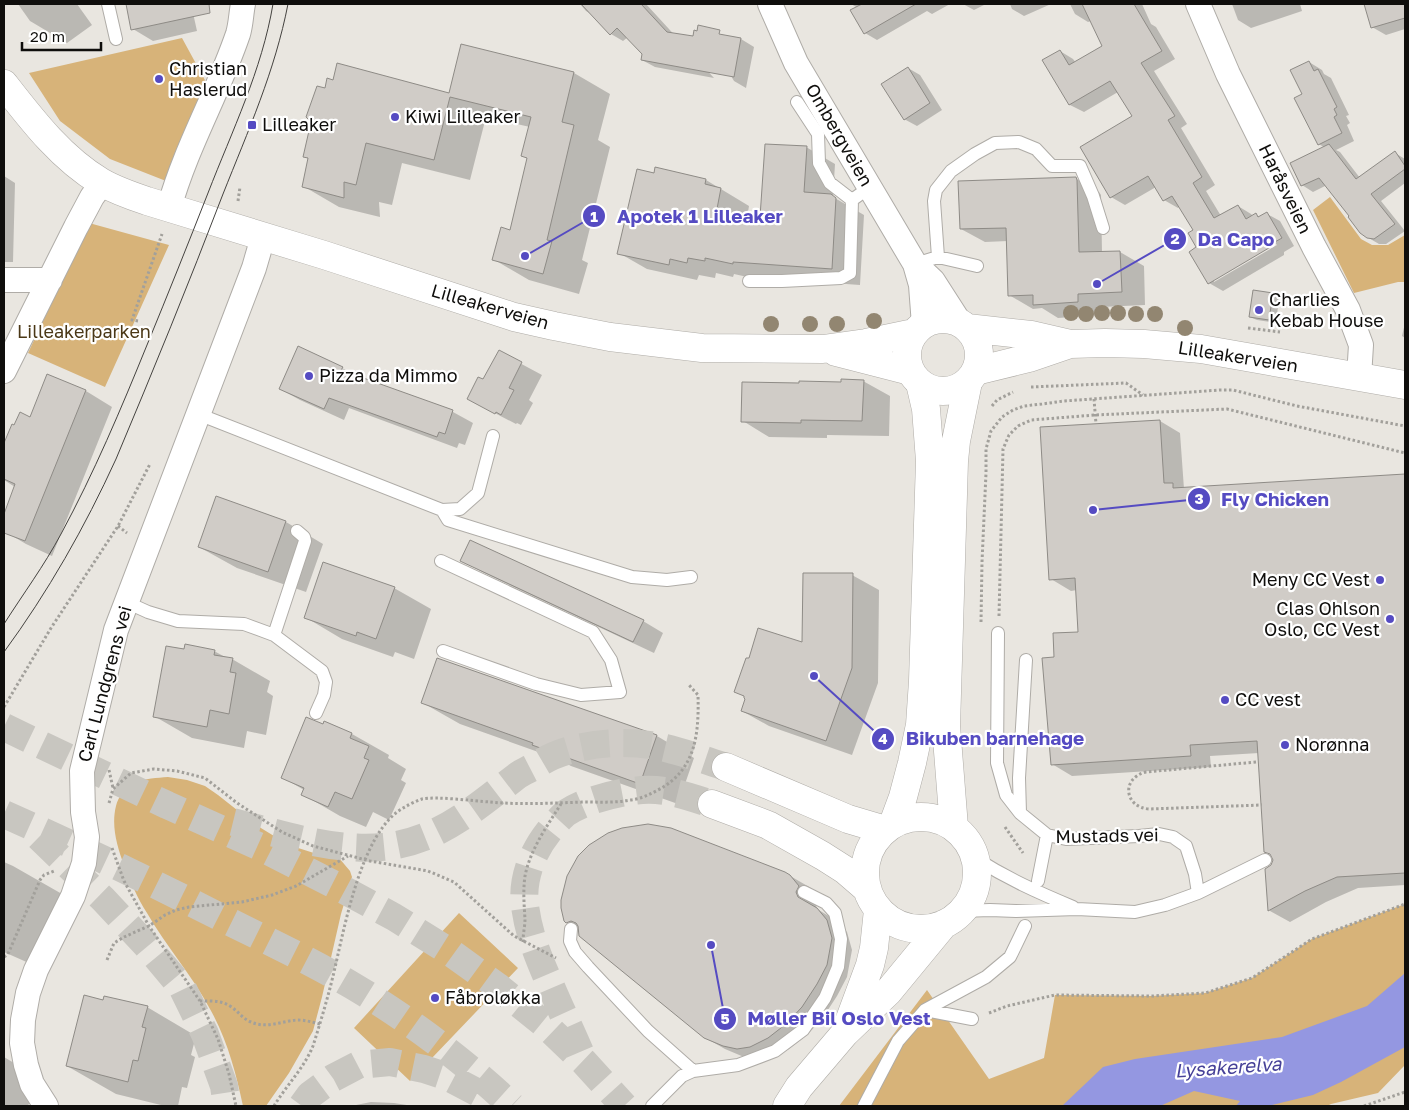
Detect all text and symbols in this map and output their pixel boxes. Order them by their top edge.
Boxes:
scale bar [22,20,101,52]
text: 20 m [30,27,65,45]
place label: Christian Haslerud [169,57,247,100]
marker: Christian Haslerud [153,73,165,85]
street label: Ombergveien [802,79,878,190]
place label: Kiwi Lilleaker [405,105,520,127]
marker: Kiwi Lilleaker [389,111,401,123]
place label: Lilleaker [262,113,336,135]
marker: Lilleaker [246,119,258,131]
street label: Haråsveien [1255,140,1317,237]
callout: Apotek 1 Lilleaker [582,199,792,233]
text: Apotek 1 Lilleaker [617,204,783,227]
text: 1 [590,207,598,225]
callout: Da Capo [1162,222,1284,256]
text: Da Capo [1198,227,1274,250]
text: 2 [1170,229,1180,247]
street label: Lilleakerveien [429,279,552,333]
place label: Charlies Kebab House [1269,288,1384,331]
marker: Charlies Kebab House [1253,304,1265,316]
park label: Lilleakerparken [17,320,151,342]
street label: Lilleakerveien [1177,336,1300,376]
place label: Pizza da Mimmo [319,364,458,386]
marker: Pizza da Mimmo [303,370,315,382]
callout: Fly Chicken [1186,482,1339,516]
text: Fly Chicken [1221,487,1329,510]
text: 3 [1194,489,1204,507]
place label: Meny CC Vest [1252,568,1370,590]
marker: Meny CC Vest [1374,574,1386,586]
place label: Clas Ohlson Oslo, CC Vest [1264,597,1380,640]
street label: Carl Lundgrens vei [73,603,136,764]
marker: Clas Ohlson Oslo, CC Vest [1384,613,1396,625]
place label: CC vest [1235,688,1301,710]
marker: CC vest [1219,694,1231,706]
callout: Bikuben barnehage [871,722,1094,756]
text: Bikuben barnehage [906,726,1084,749]
text: 4 [878,729,888,747]
place label: Norønna [1295,733,1369,755]
marker: Norønna [1279,739,1291,751]
street label: Mustads vei [1055,823,1159,847]
place label: Fåbroløkka [445,986,541,1008]
marker: Fåbroløkka [429,992,441,1004]
callout: Møller Bil Oslo Vest [712,1002,941,1036]
text: Møller Bil Oslo Vest [747,1006,931,1029]
text: 5 [720,1009,730,1027]
water label: Lysakerelva [1174,1051,1283,1082]

